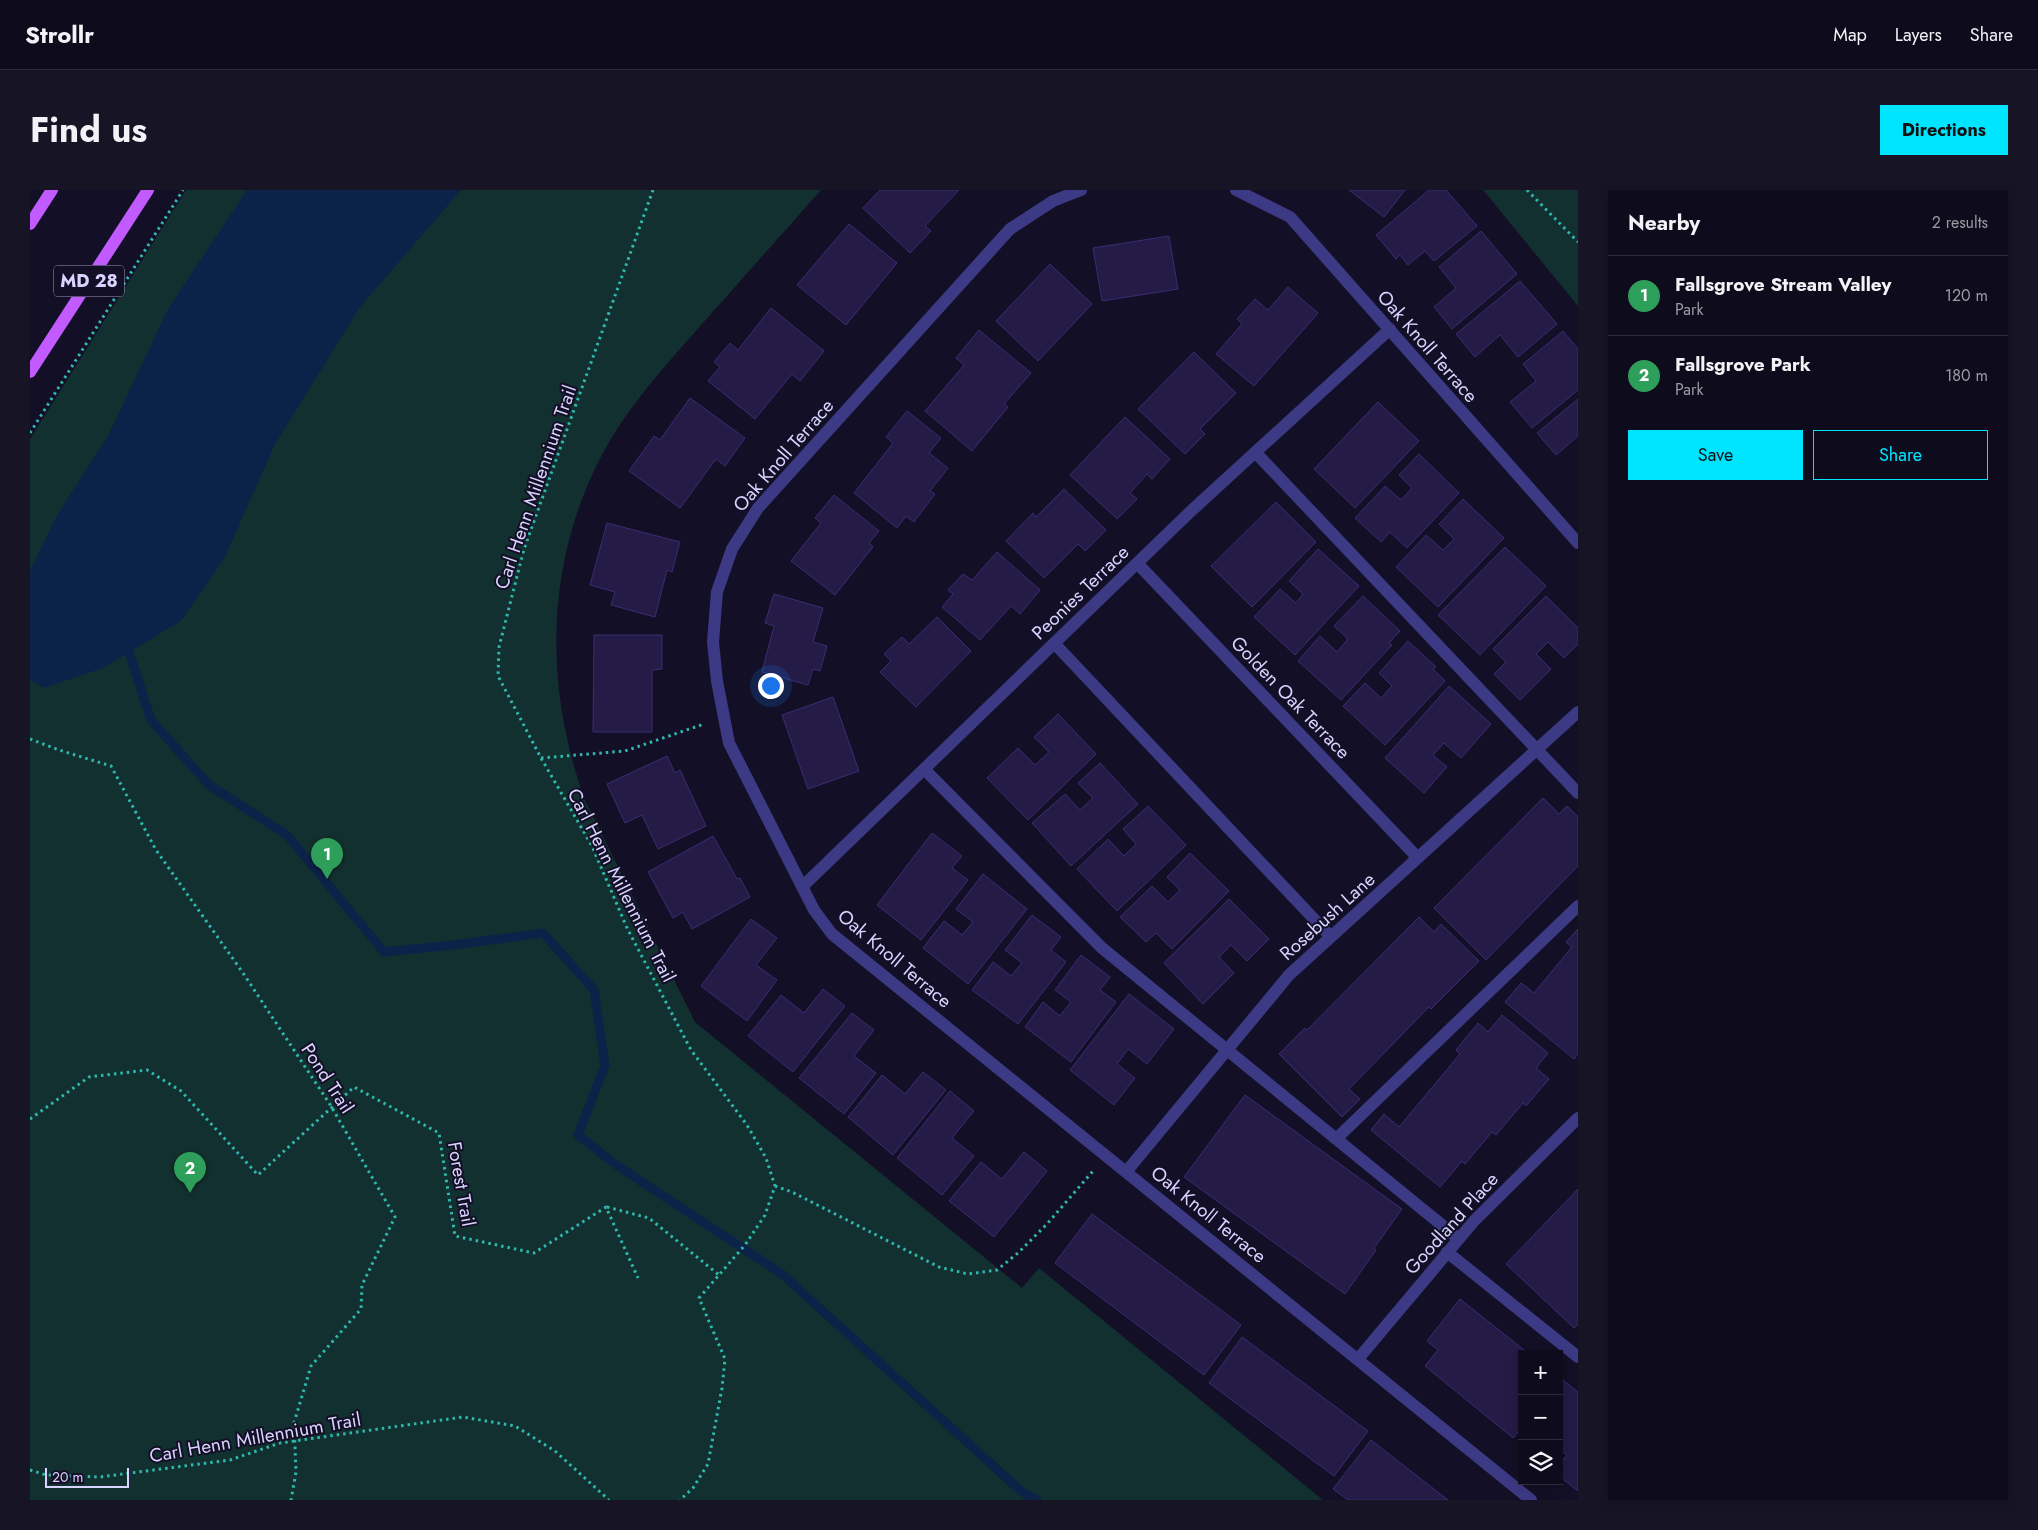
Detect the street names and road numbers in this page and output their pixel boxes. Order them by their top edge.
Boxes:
road number: MD 28 [54,266,124,296]
street label: Oak Knoll Terrace [1371,284,1484,409]
street label: Carl Henn Millennium Trail [488,381,583,593]
street label: Oak Knoll Terrace [727,393,840,518]
street label: Peonies Terrace [1026,539,1135,646]
street label: Golden Oak Terrace [1225,630,1357,765]
street label: Carl Henn Millennium Trail [561,784,682,987]
street label: Rosebush Lane [1274,866,1381,967]
street label: Oak Knoll Terrace [832,903,958,1014]
street label: Pond Trail [295,1038,360,1119]
street label: Forest Trail [441,1140,482,1229]
street label: Oak Knoll Terrace [1145,1159,1272,1270]
street label: Goodland Place [1398,1166,1505,1280]
street label: Carl Henn Millennium Trail [147,1406,363,1469]

